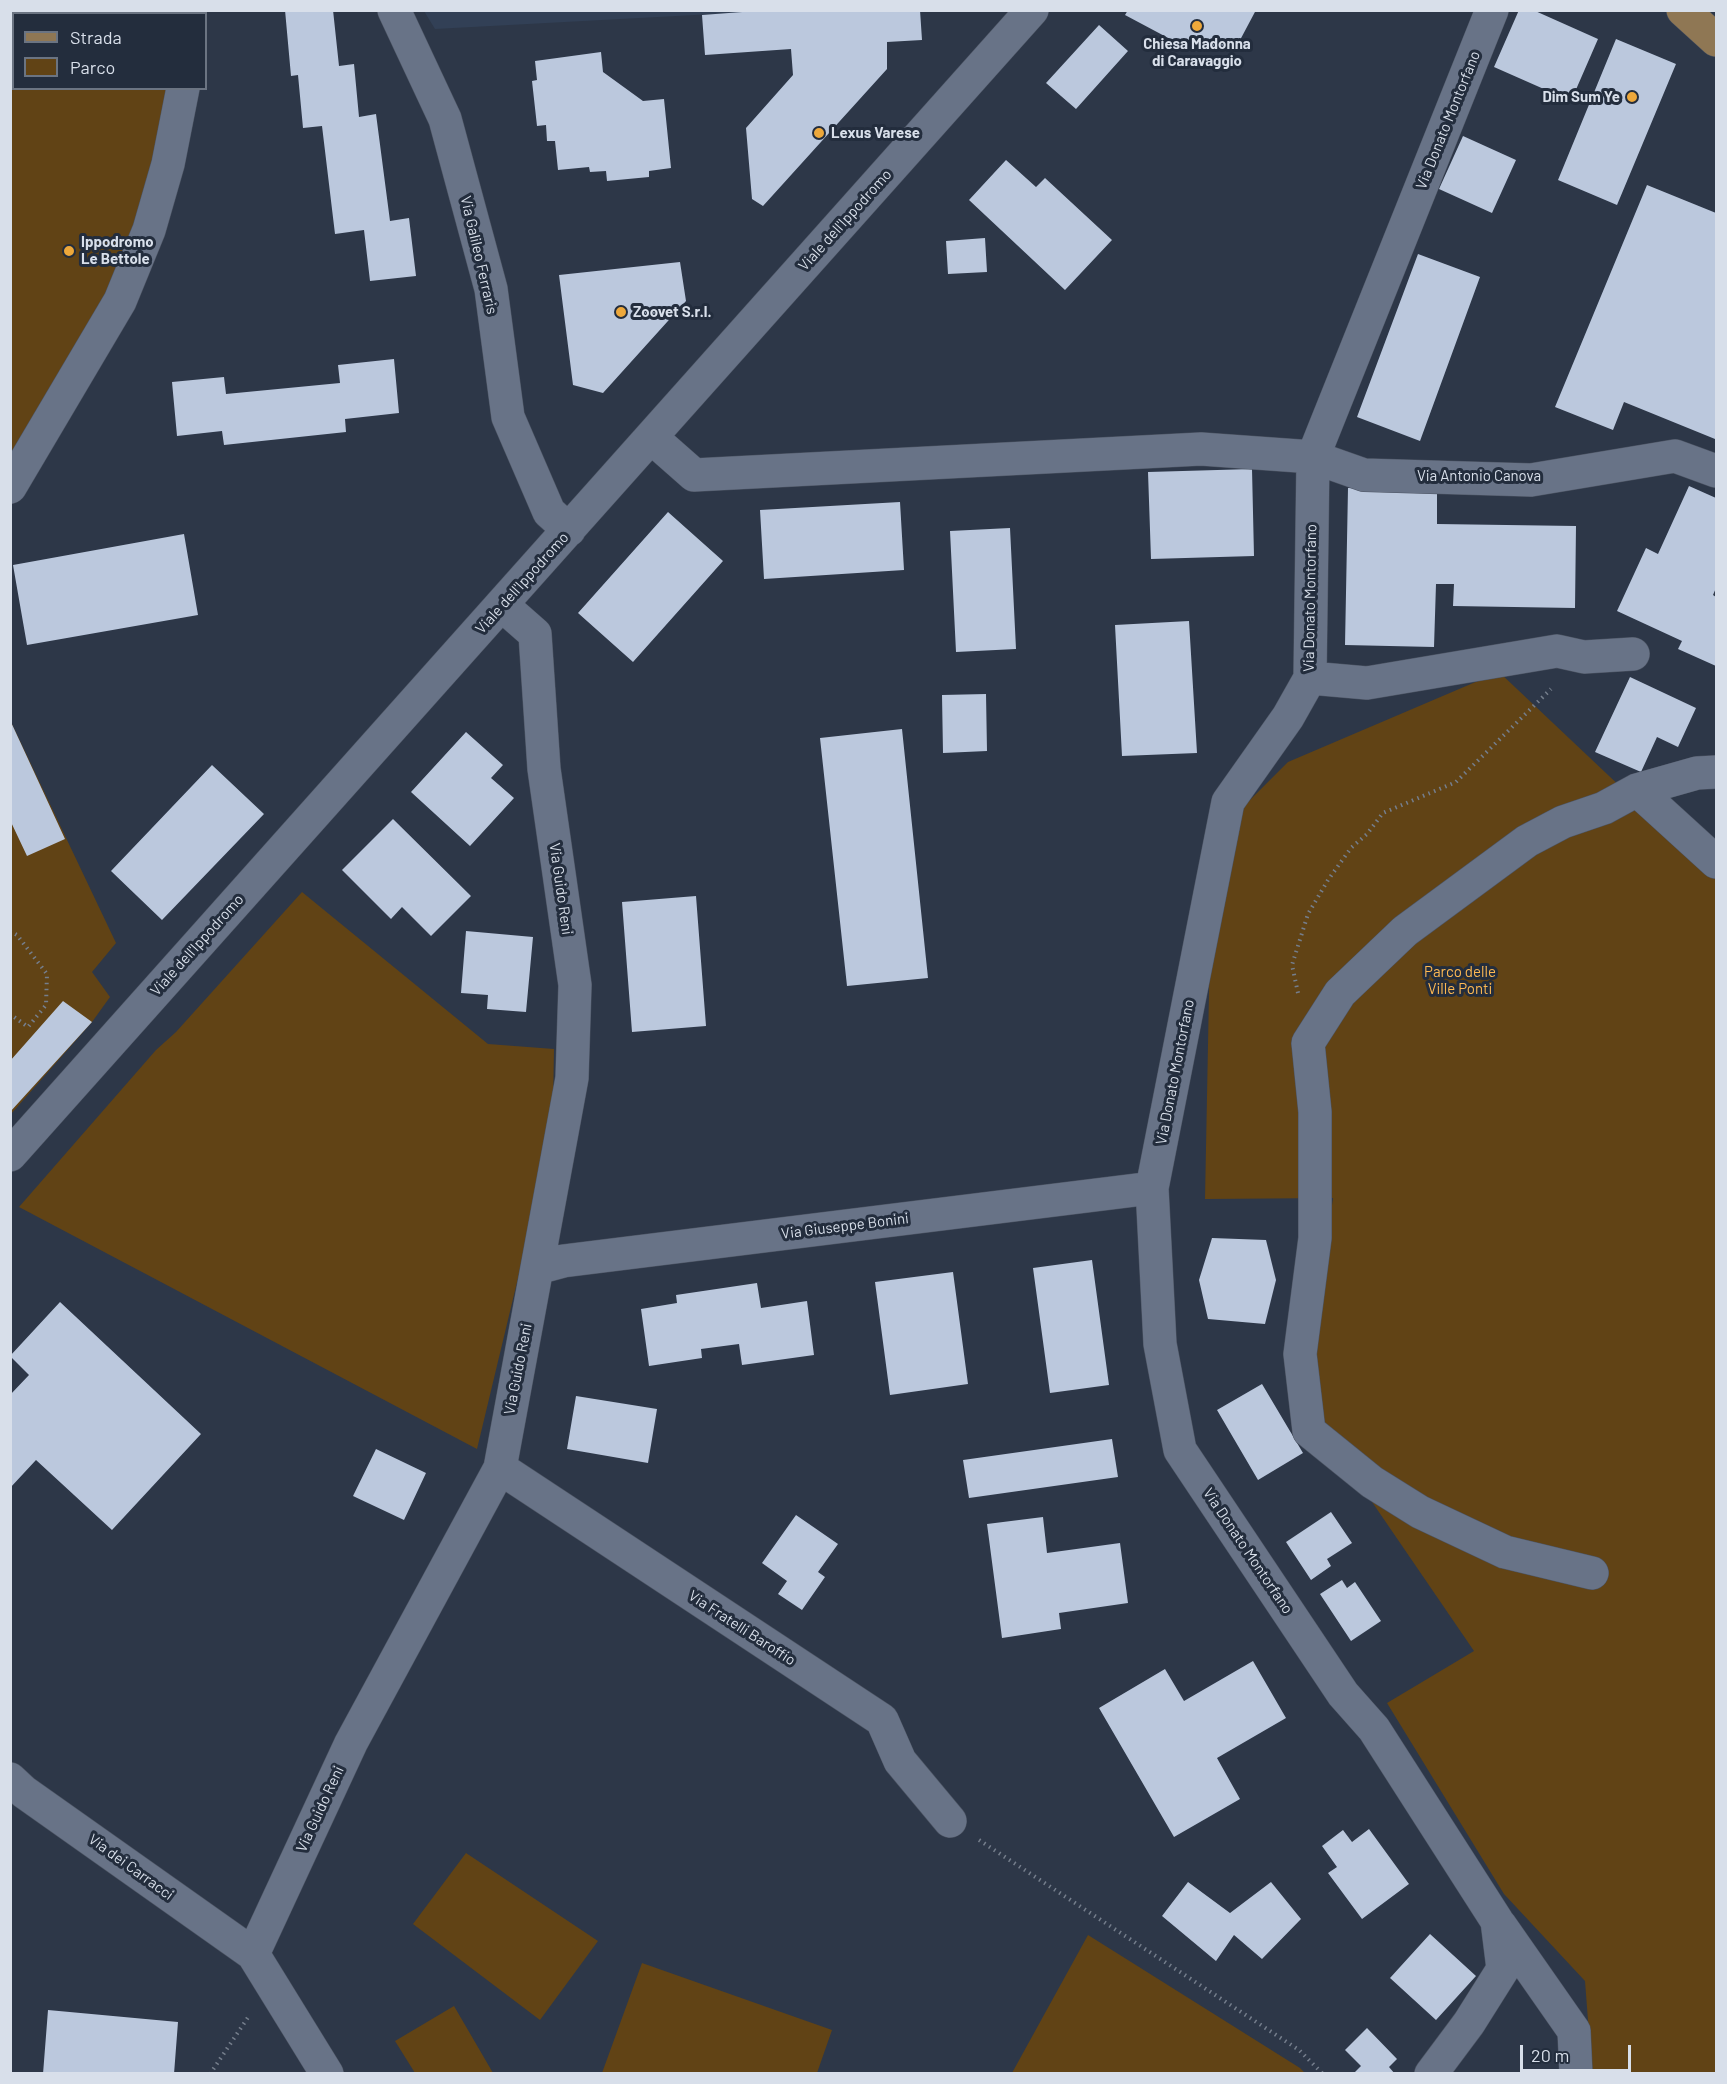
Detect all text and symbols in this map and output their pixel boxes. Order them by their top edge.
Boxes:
legend [12,12,207,90]
marker: Chiesa Madonna di Caravaggio [1190,19,1204,33]
text: Strada [70,26,122,48]
place label: Chiesa Madonna di Caravaggio [1143,35,1251,70]
street label: Via Donato Montorfano [1412,48,1484,192]
text: Parco [70,56,115,78]
place label: Dim Sum Ye [1542,88,1620,106]
marker: Dim Sum Ye [1625,90,1639,104]
place label: Lexus Varese [831,124,920,142]
marker: Lexus Varese [812,126,826,140]
street label: Viale dell'Ippodromo [795,165,895,275]
street label: Via Galileo Ferraris [457,194,501,316]
place label: Ippodromo Le Bettole [81,233,154,268]
marker: Ippodromo Le Bettole [62,244,76,258]
place label: Zoovet S.r.l. [633,303,711,321]
marker: Zoovet S.r.l. [614,305,628,319]
street label: Via Antonio Canova [1417,467,1541,485]
street label: Via Donato Montorfano [1300,524,1320,672]
street label: Viale dell'Ippodromo [472,528,572,638]
street label: Via Guido Reni [546,842,576,936]
street label: Viale dell'Ippodromo [147,890,247,1000]
park label: Parco delle Ville Ponti [1424,963,1496,998]
street label: Via Donato Montorfano [1152,998,1198,1146]
street label: Via Giuseppe Bonini [780,1209,910,1243]
street label: Via Guido Reni [500,1322,536,1416]
street label: Via Donato Montorfano [1199,1485,1297,1617]
street label: Via Fratelli Baroffio [685,1587,799,1669]
street label: Via Guido Reni [292,1763,348,1855]
street label: Via dei Carracci [85,1830,177,1904]
scale bar [1523,2033,1634,2071]
text: 20 m [1531,2044,1569,2066]

